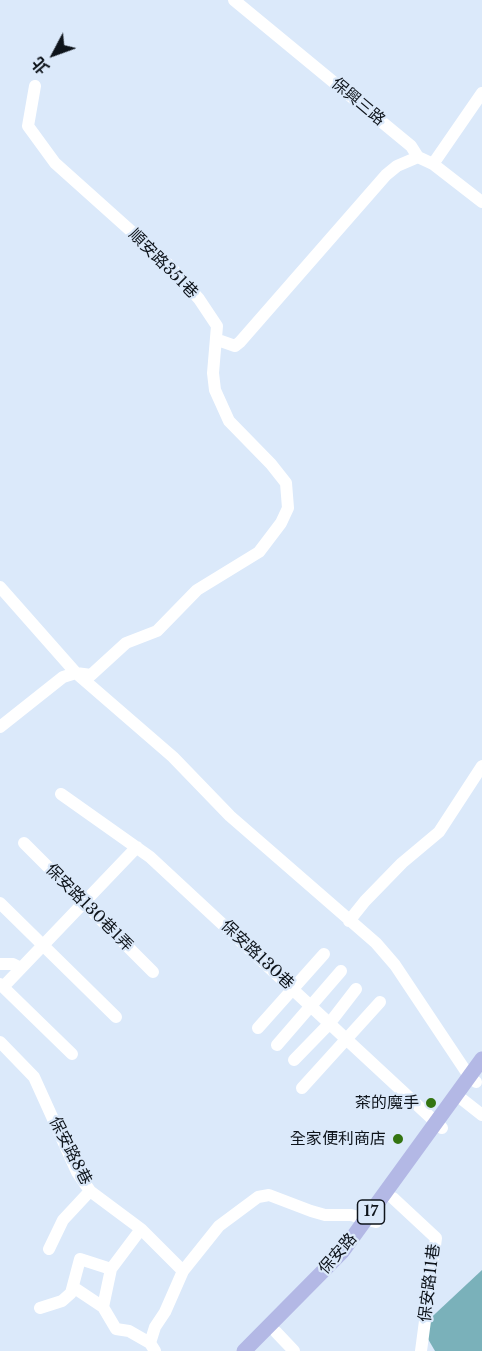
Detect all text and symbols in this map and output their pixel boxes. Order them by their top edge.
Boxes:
north arrow [24,24,84,84]
text: 北 [28,53,53,78]
street label: 保興三路 [327,74,389,130]
street label: 順安路351巷 [124,225,202,303]
street label: 保安路130巷1弄 [41,860,137,956]
street label: 保安路130巷 [217,916,297,994]
place label: 茶的魔手 [355,1093,419,1113]
marker: 茶的魔手 [424,1096,438,1110]
street label: 保安路8巷 [45,1114,95,1188]
place label: 全家便利商店 [290,1129,386,1149]
marker: 全家便利商店 [391,1132,405,1146]
road number: 17 [358,1200,385,1224]
street label: 保安路 [315,1230,361,1278]
street label: 保安路11巷 [416,1243,444,1323]

